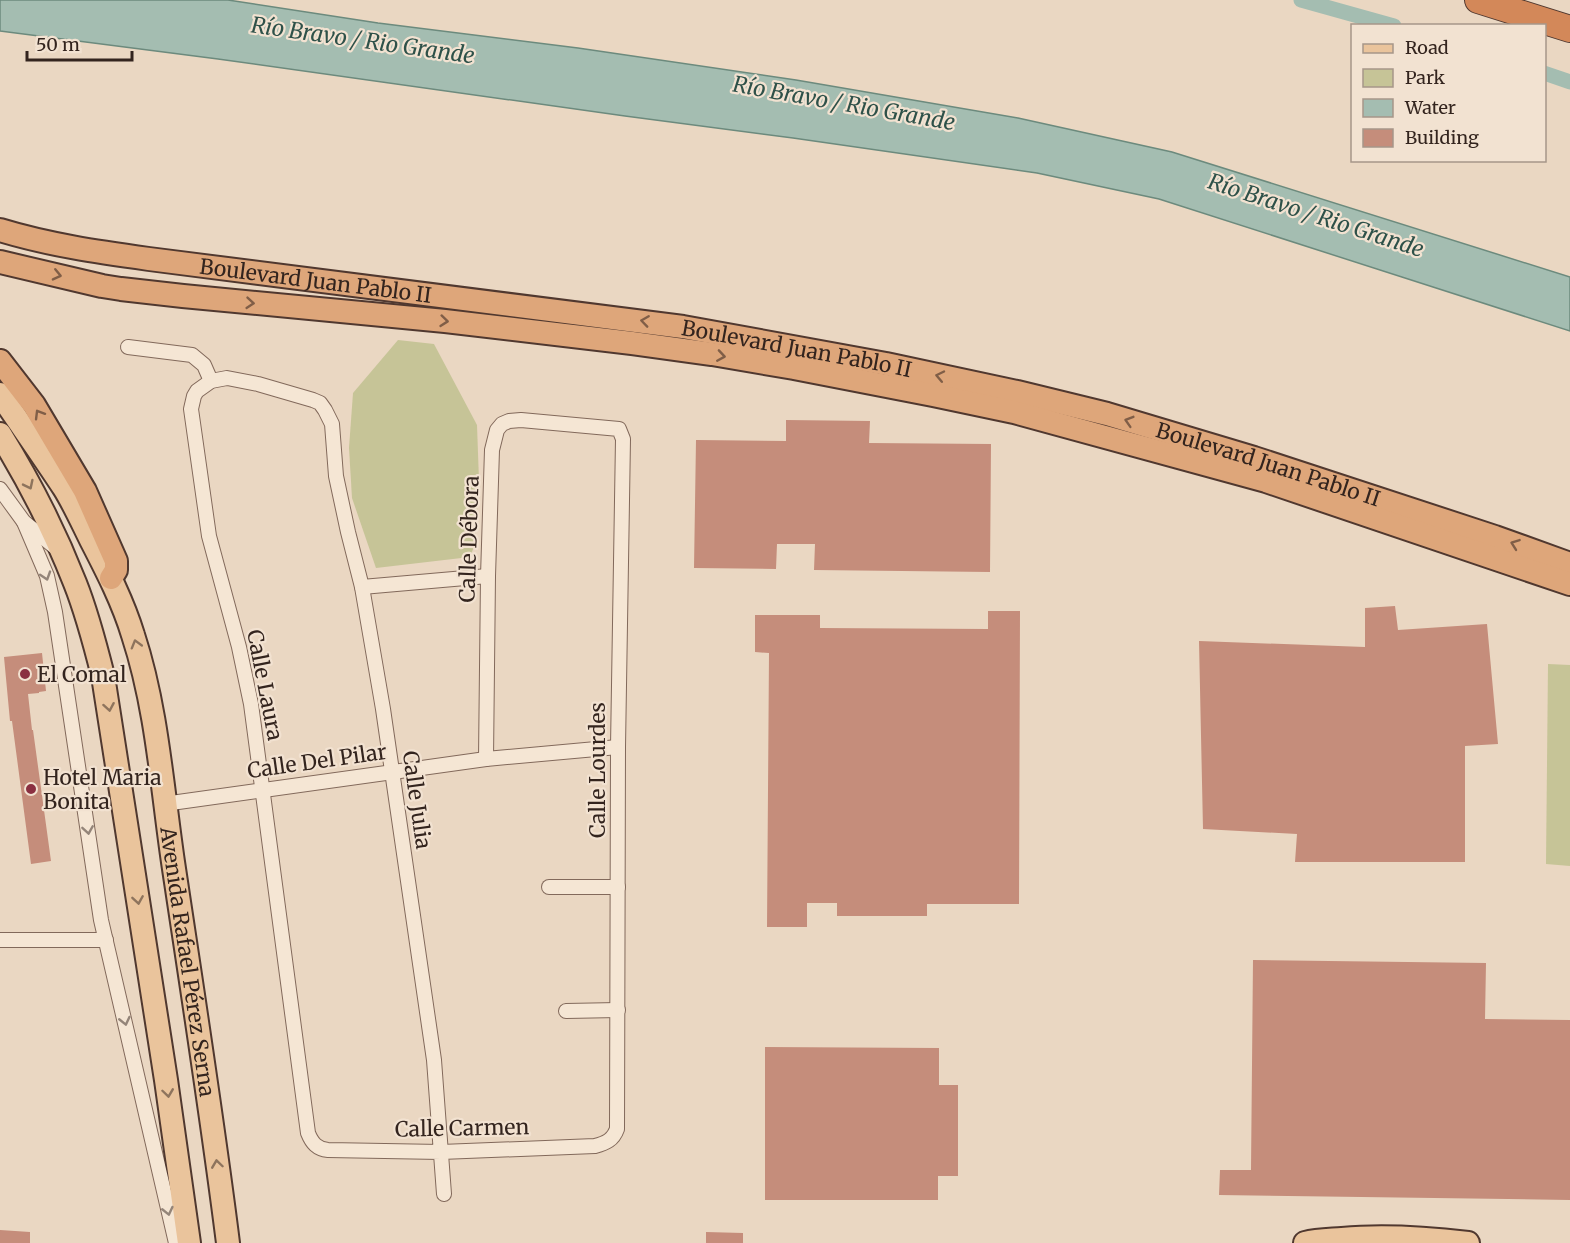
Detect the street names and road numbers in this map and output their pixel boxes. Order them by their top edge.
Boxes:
street label: Boulevard Juan Pablo II [198,252,433,308]
street label: Boulevard Juan Pablo II [680,314,914,383]
street label: Boulevard Juan Pablo II [1153,416,1384,512]
street label: Calle Débora [453,475,485,603]
street label: Calle Laura [241,627,289,743]
street label: Calle Lourdes [584,702,611,838]
street label: Calle Del Pilar [246,738,388,784]
street label: Calle Julia [397,749,437,851]
street label: Avenida Rafael Pérez Serna [155,824,221,1098]
street label: Calle Carmen [395,1113,530,1143]

